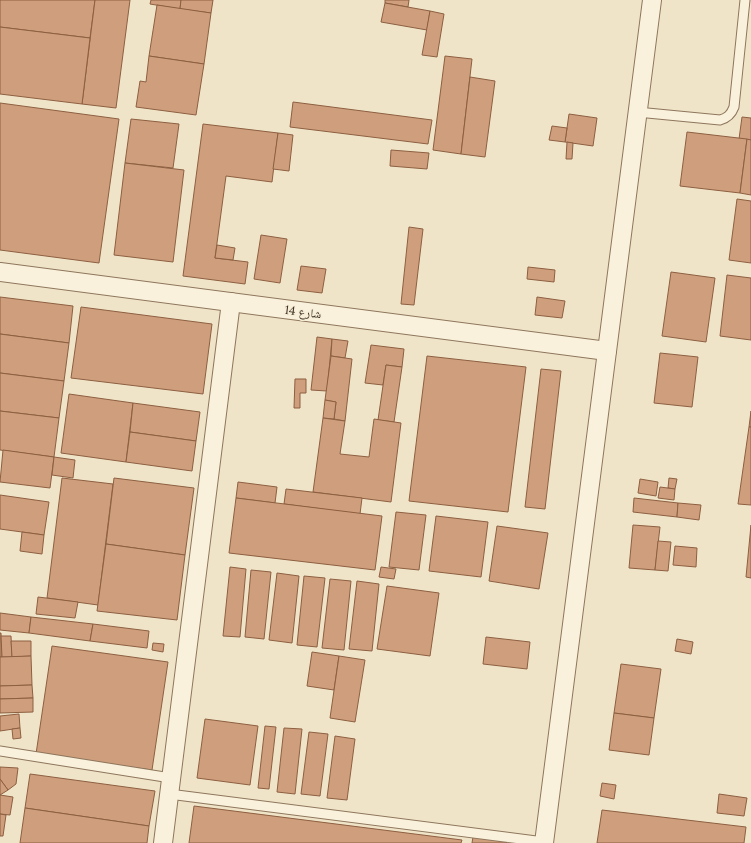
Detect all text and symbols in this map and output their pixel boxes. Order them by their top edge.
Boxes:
street label: شارع 14 [284,302,322,322]

